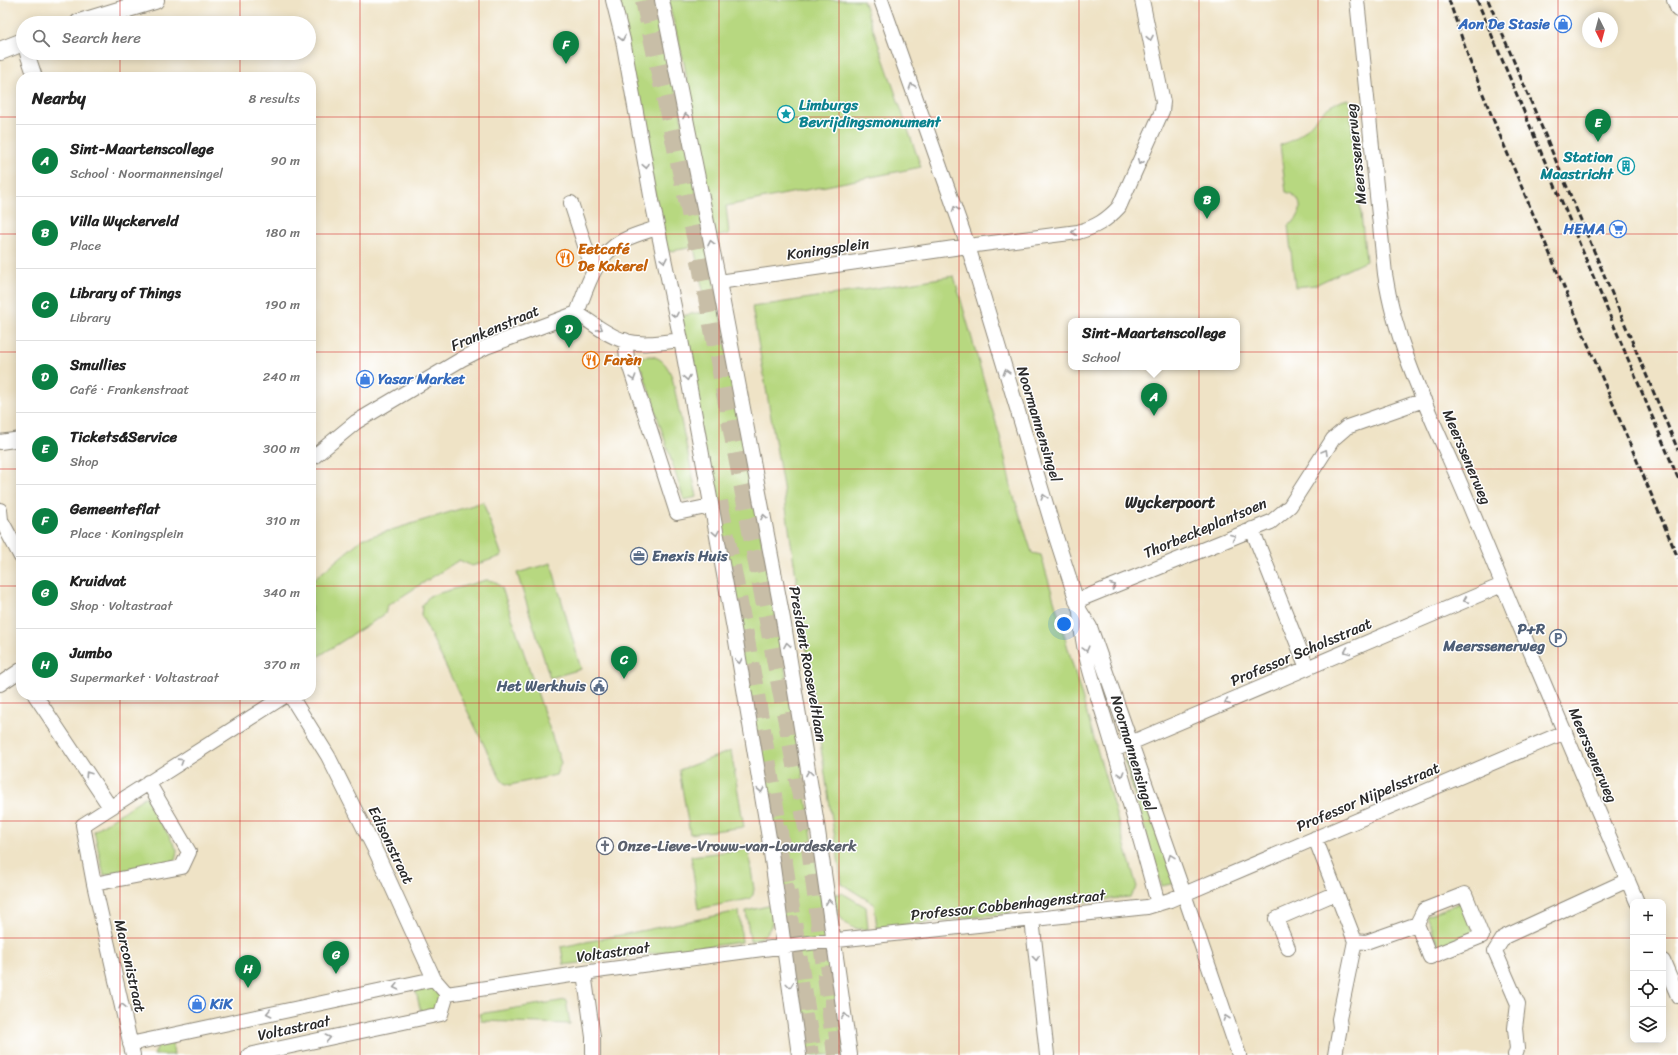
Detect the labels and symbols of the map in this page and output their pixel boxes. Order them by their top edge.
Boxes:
place label: Aon De Stasie [1457,11,1550,37]
north arrow [1582,12,1618,48]
shop icon: Aon De Stasie [1553,14,1573,34]
pin: F [553,31,579,64]
one-way arrow [618,35,626,41]
one-way arrow [1145,35,1153,41]
one-way arrow [908,83,916,90]
place label: Limburgs Bevrijdingsmonument [799,92,942,135]
street label: Meerssenerweg [1338,102,1374,206]
place icon: Limburgs Bevrijdingsmonument [776,104,796,124]
pin: E [1585,109,1611,142]
one-way arrow [683,113,691,119]
place label: Station Maastricht [1540,144,1614,187]
building icon: Station Maastricht [1616,156,1636,176]
one-way arrow [1137,158,1145,166]
one-way arrow [641,163,649,169]
pin: B [1194,186,1220,219]
one-way arrow [951,205,960,212]
place label: HEMA [1562,216,1605,242]
supermarket icon: HEMA [1608,219,1628,239]
one-way arrow [1070,227,1077,236]
street label: Koningsplein [785,230,871,268]
place label: Eetcafé De Kokerel [578,236,648,279]
one-way arrow [708,240,716,247]
restaurant icon: Eetcafé De Kokerel [555,248,575,268]
one-way arrow [659,256,667,263]
street label: Frankenstraat [446,297,544,358]
one-way arrow [671,312,679,318]
pin: D [556,315,582,348]
one-way arrow [596,324,603,331]
place label: Farèn [603,347,643,373]
restaurant icon: Farèn [581,350,601,370]
street label: Noormannensingel [1009,363,1069,486]
place label: Yasar Market [378,366,466,392]
shop icon: Yasar Market [355,369,375,389]
one-way arrow [1002,369,1011,376]
one-way arrow [628,375,637,382]
one-way arrow [682,375,691,381]
pin: A [1141,383,1167,416]
street label: Meerssenerweg [1435,405,1499,509]
one-way arrow [1320,449,1328,456]
district label: Wyckerpoort [1125,488,1215,517]
street label: Thorbeckeplantsoen [1139,490,1271,566]
one-way arrow [1040,494,1049,501]
one-way arrow [761,514,769,520]
one-way arrow [712,530,720,537]
one-way arrow [1228,534,1236,542]
place label: Enexis Huis [652,543,729,569]
office icon: Enexis Huis [629,546,649,566]
one-way arrow [1108,583,1116,591]
street label: President Rooseveltlaan [781,584,835,744]
one-way arrow [1463,595,1471,603]
street label: Professor Scholsstraat [1226,610,1376,694]
your location [1054,614,1074,634]
place label: P+R Meerssenerweg [1442,616,1545,659]
parking icon: P+R Meerssenerweg [1548,628,1568,648]
one-way arrow [783,642,792,648]
pin: C [611,646,637,679]
one-way arrow [1081,646,1089,653]
one-way arrow [1343,646,1351,654]
one-way arrow [735,658,743,665]
place label: Het Werkhuis [496,673,587,699]
public building icon: Het Werkhuis [589,676,609,696]
street label: Noormannensingel [1103,692,1163,815]
one-way arrow [1224,698,1231,706]
street label: Meerssenerweg [1561,703,1625,807]
street label: Professor Nijpelsstraat [1292,755,1444,839]
one-way arrow [177,759,184,766]
one-way arrow [805,770,814,776]
one-way arrow [85,771,93,778]
one-way arrow [1116,771,1125,778]
one-way arrow [756,787,765,793]
street label: Edisonstraat [361,801,421,889]
place label: Onze-Lieve-Vrouw-van-Lourdeskerk [617,833,857,859]
church icon: Onze-Lieve-Vrouw-van-Lourdeskerk [595,836,615,856]
one-way arrow [1167,854,1176,861]
street label: Professor Cobbenhagenstraat [909,882,1107,928]
one-way arrow [825,899,834,905]
street label: Marconistraat [107,917,153,1015]
street label: Voltastraat [575,934,652,970]
pin: G [323,941,349,974]
pin: H [235,955,261,988]
one-way arrow [1031,955,1040,961]
one-way arrow [393,982,399,990]
one-way arrow [785,982,794,988]
place label: KiK [209,991,233,1017]
shop icon: KiK [187,994,207,1014]
one-way arrow [118,1003,126,1009]
street label: Voltastraat [255,1007,334,1048]
one-way arrow [266,1009,272,1017]
one-way arrow [840,1013,849,1019]
one-way arrow [1223,1015,1231,1022]
one-way arrow [325,1035,331,1043]

